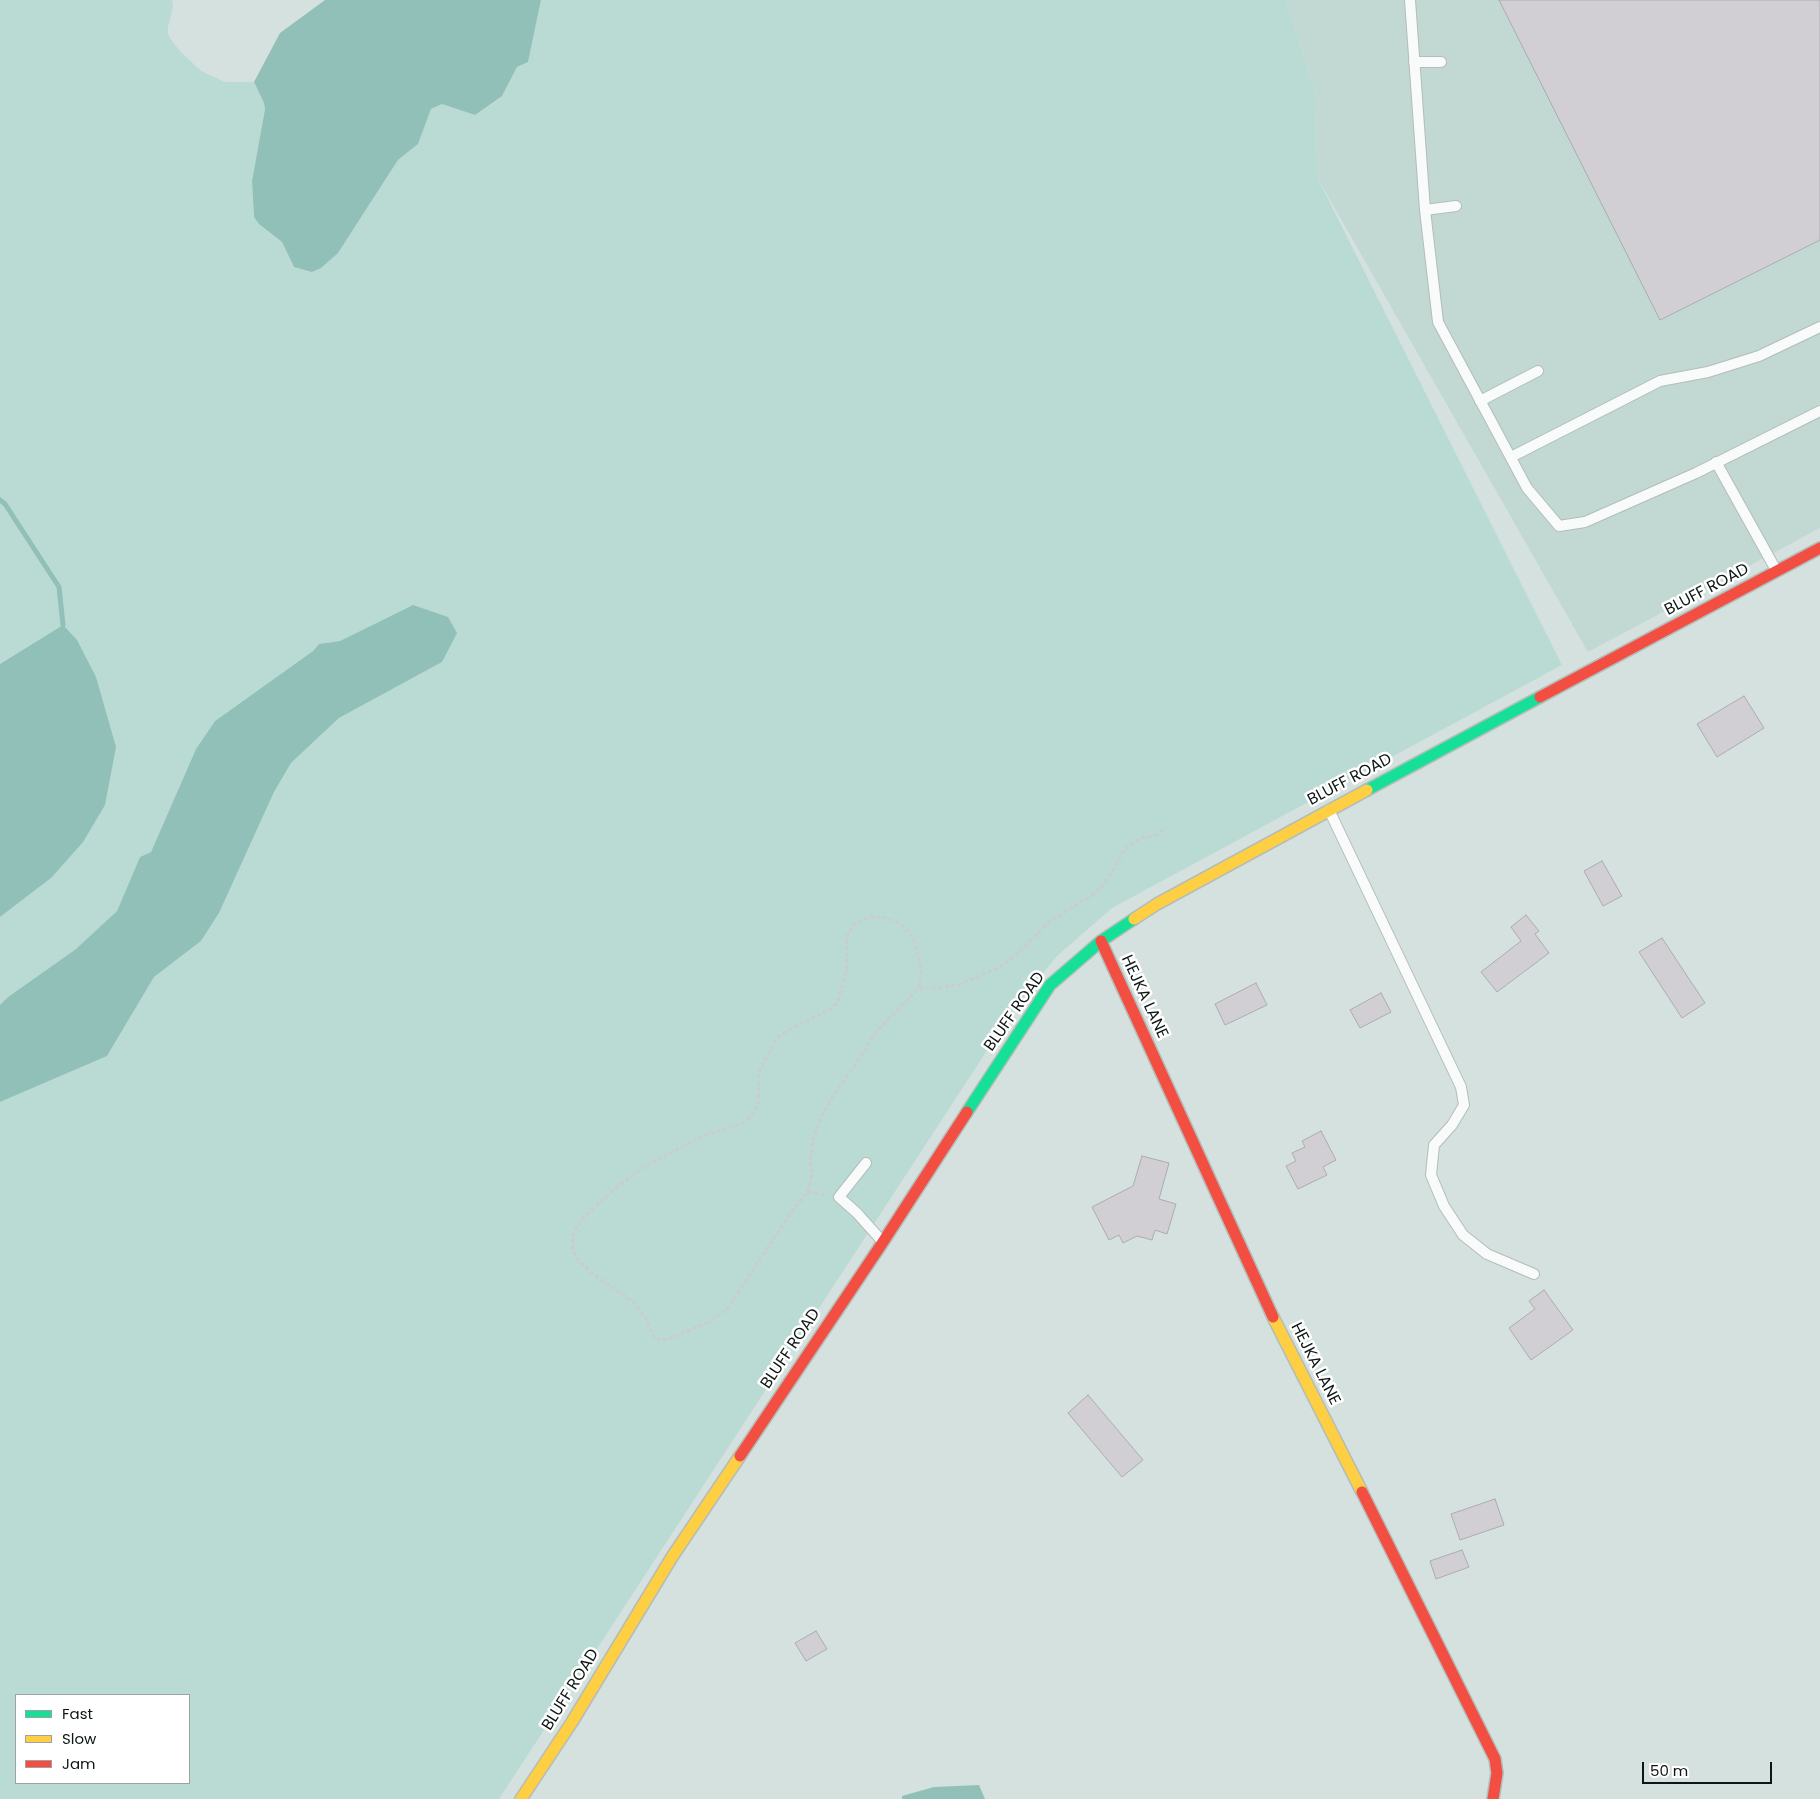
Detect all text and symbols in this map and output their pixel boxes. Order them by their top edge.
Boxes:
street label: BLUFF ROAD [1662,560,1752,620]
street label: BLUFF ROAD [1305,750,1395,810]
street label: HEJKA LANE [1116,952,1172,1042]
street label: BLUFF ROAD [981,969,1049,1055]
street label: BLUFF ROAD [757,1305,825,1393]
street label: HEJKA LANE [1286,1320,1344,1408]
street label: BLUFF ROAD [538,1646,604,1734]
legend [15,1694,190,1784]
text: Fast [62,1703,93,1724]
text: Slow [62,1728,96,1749]
scale bar [1645,1752,1775,1784]
text: Jam [62,1753,96,1774]
text: 50 m [1650,1760,1688,1781]

